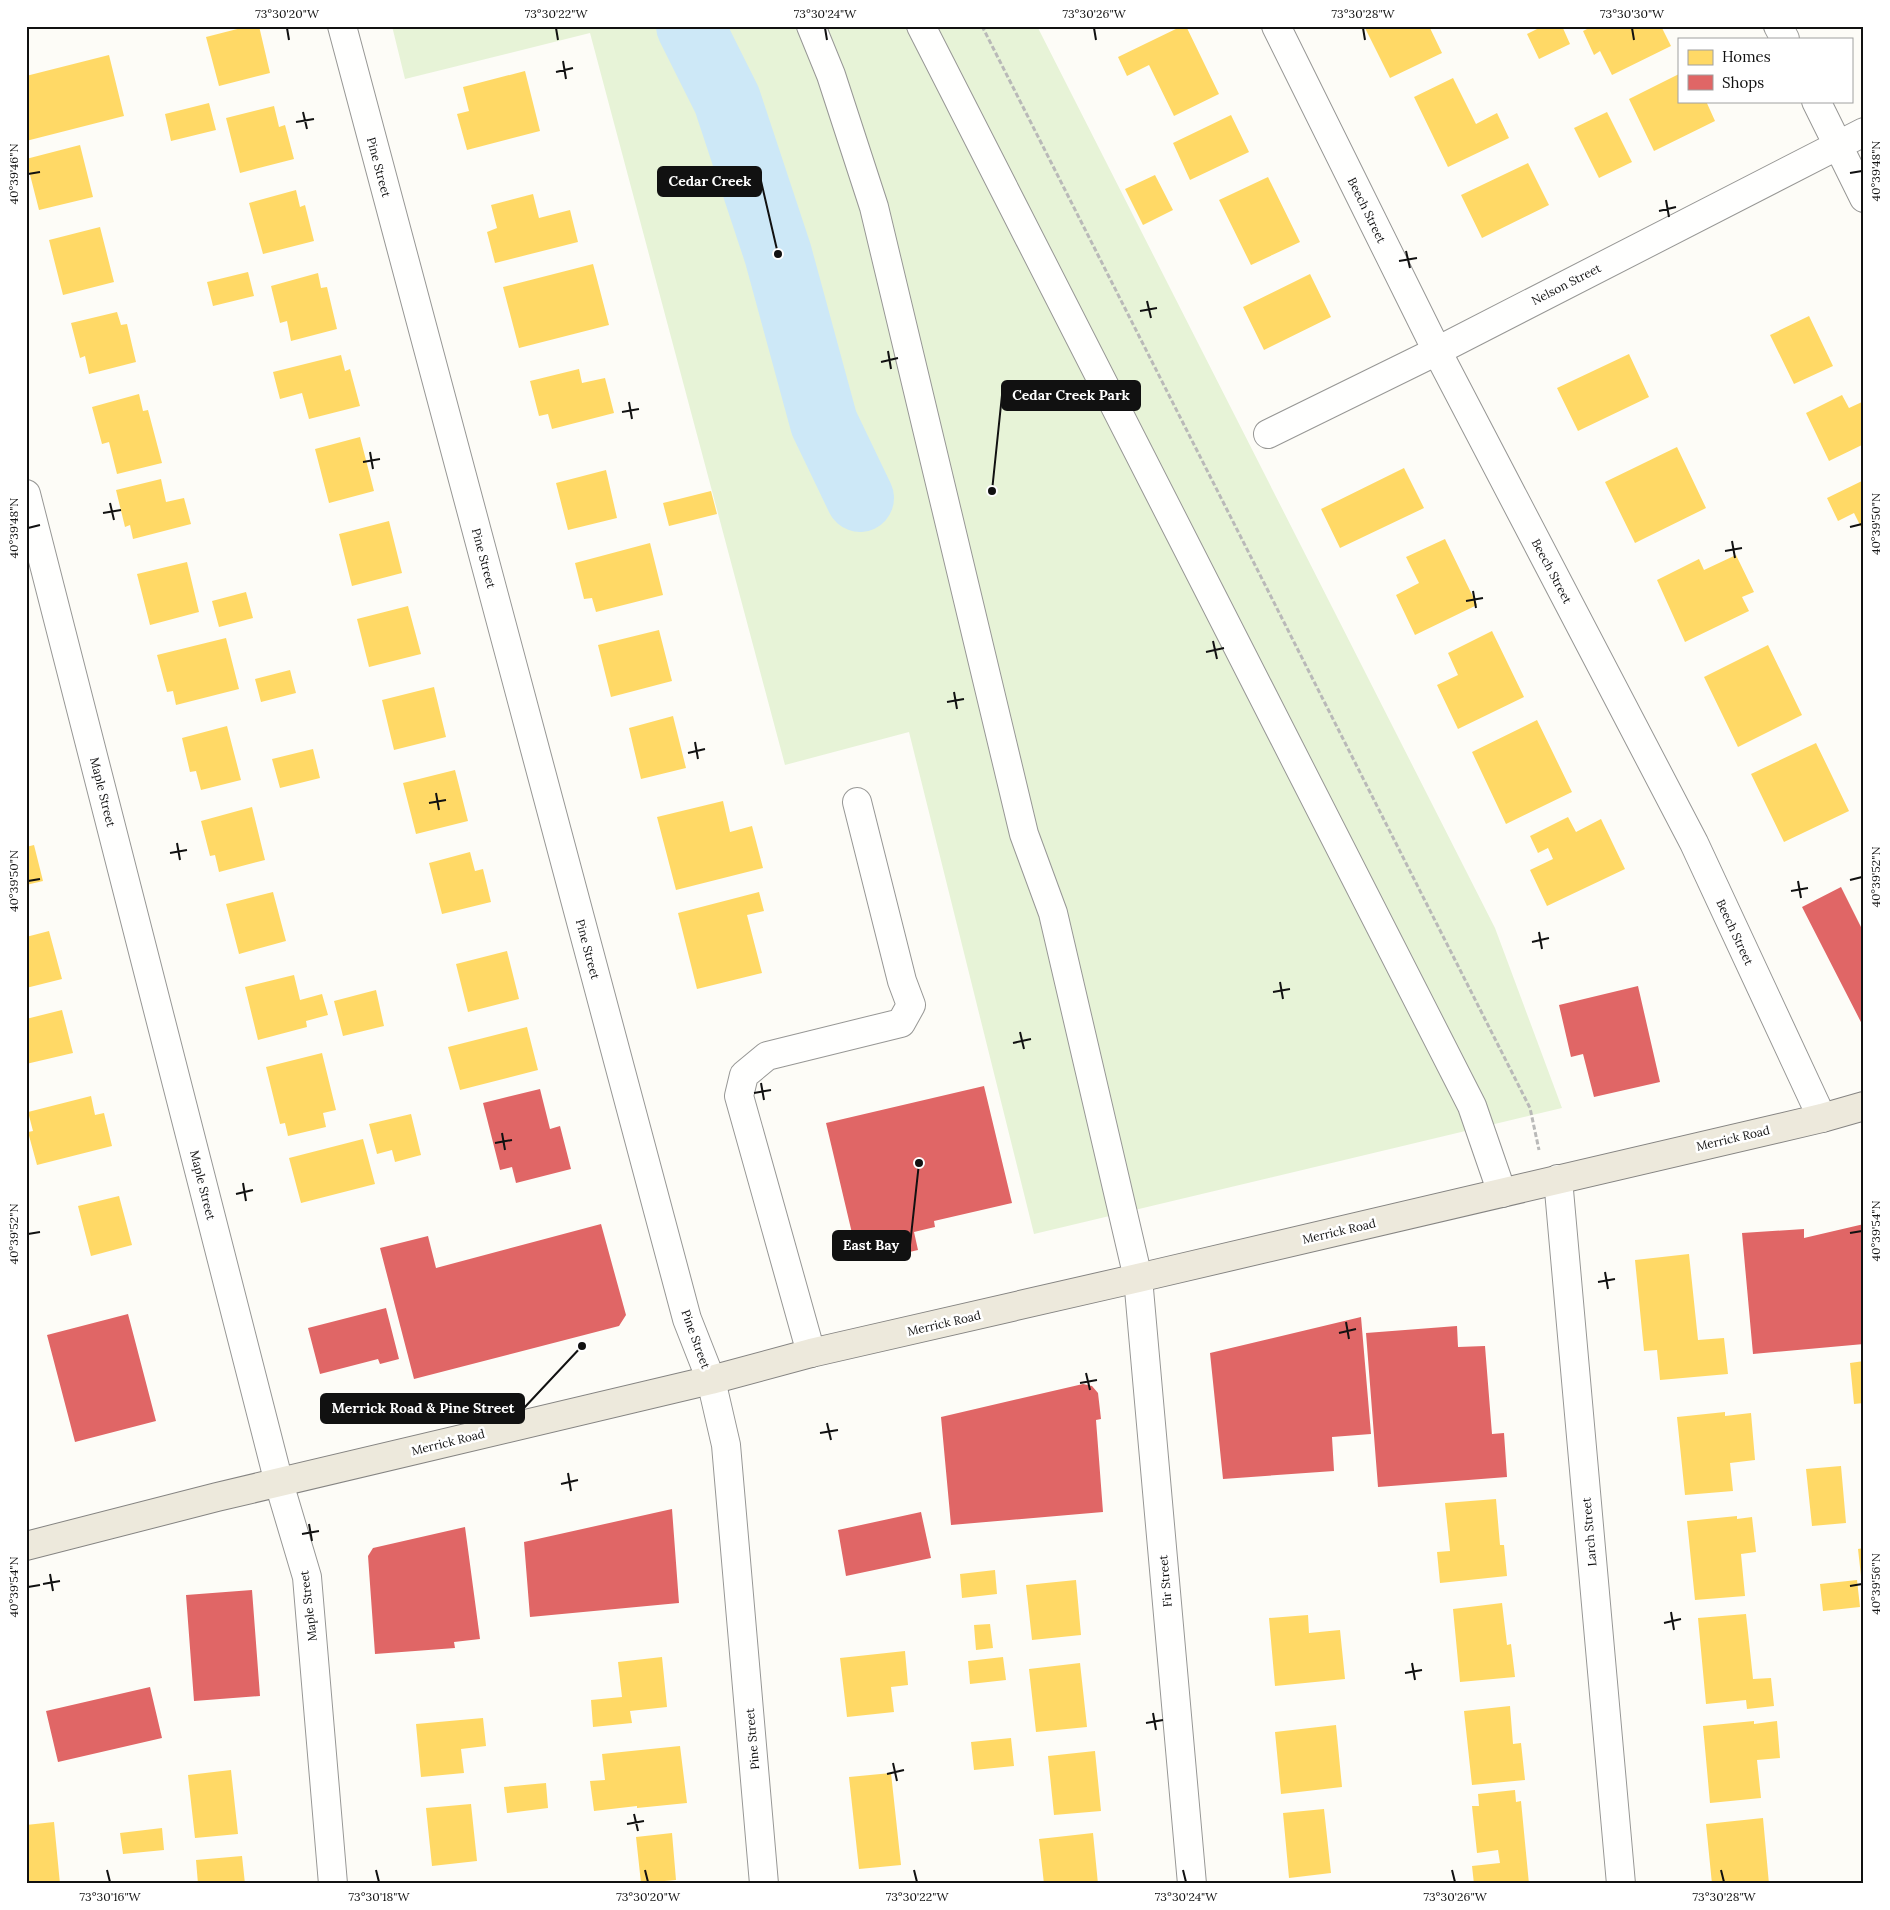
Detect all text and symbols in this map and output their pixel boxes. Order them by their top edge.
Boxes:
text: 73°30'20"W [255,6,320,21]
text: 73°30'22"W [525,6,588,21]
text: 73°30'24"W [794,6,857,21]
text: 73°30'26"W [1062,6,1127,21]
text: 73°30'28"W [1332,6,1396,21]
text: 73°30'30"W [1600,6,1665,21]
legend [1678,38,1852,102]
text: Homes [1722,47,1771,66]
text: Shops [1722,73,1764,92]
street label: Pine Street [364,135,394,199]
text: 40°39'48"N [1868,141,1883,201]
text: 40°39'46"N [6,143,21,205]
callout: Cedar Creek [658,167,761,196]
text: Cedar Creek [669,172,752,190]
street label: Beech Street [1345,175,1389,246]
street label: Nelson Street [1529,260,1603,308]
callout: Cedar Creek Park [1002,381,1140,410]
text: Cedar Creek Park [1012,386,1130,404]
text: 40°39'50"N [1868,493,1883,555]
text: 40°39'48"N [6,498,21,558]
street label: Pine Street [469,526,499,590]
street label: Beech Street [1529,536,1575,606]
street label: Maple Street [87,756,119,829]
text: 40°39'52"N [1868,846,1883,908]
text: 40°39'50"N [6,850,21,912]
street label: Beech Street [1713,897,1757,968]
street label: Pine Street [573,917,603,981]
street label: Merrick Road [1695,1122,1771,1154]
street label: Maple Street [187,1149,219,1222]
text: 40°39'54"N [1868,1200,1883,1262]
text: 40°39'52"N [6,1203,21,1265]
street label: Merrick Road [1301,1215,1377,1247]
callout: East Bay [833,1231,910,1260]
text: East Bay [843,1236,900,1254]
street label: Pine Street [678,1307,714,1371]
street label: Merrick Road [906,1307,982,1339]
callout: Merrick Road & Pine Street [321,1394,524,1423]
text: Merrick Road & Pine Street [331,1399,515,1417]
street label: Merrick Road [410,1426,486,1458]
street label: Larch Street [1578,1497,1599,1567]
text: 40°39'56"N [1868,1553,1883,1615]
street label: Fir Street [1155,1554,1175,1608]
text: 40°39'54"N [6,1556,21,1618]
street label: Maple Street [296,1569,320,1642]
street label: Pine Street [742,1707,762,1770]
text: 73°30'16"W [79,1889,142,1904]
text: 73°30'18"W [349,1889,411,1904]
text: 73°30'20"W [616,1889,681,1904]
text: 73°30'22"W [886,1889,949,1904]
text: 73°30'24"W [1155,1889,1218,1904]
text: 73°30'26"W [1423,1889,1488,1904]
text: 73°30'28"W [1693,1889,1757,1904]

